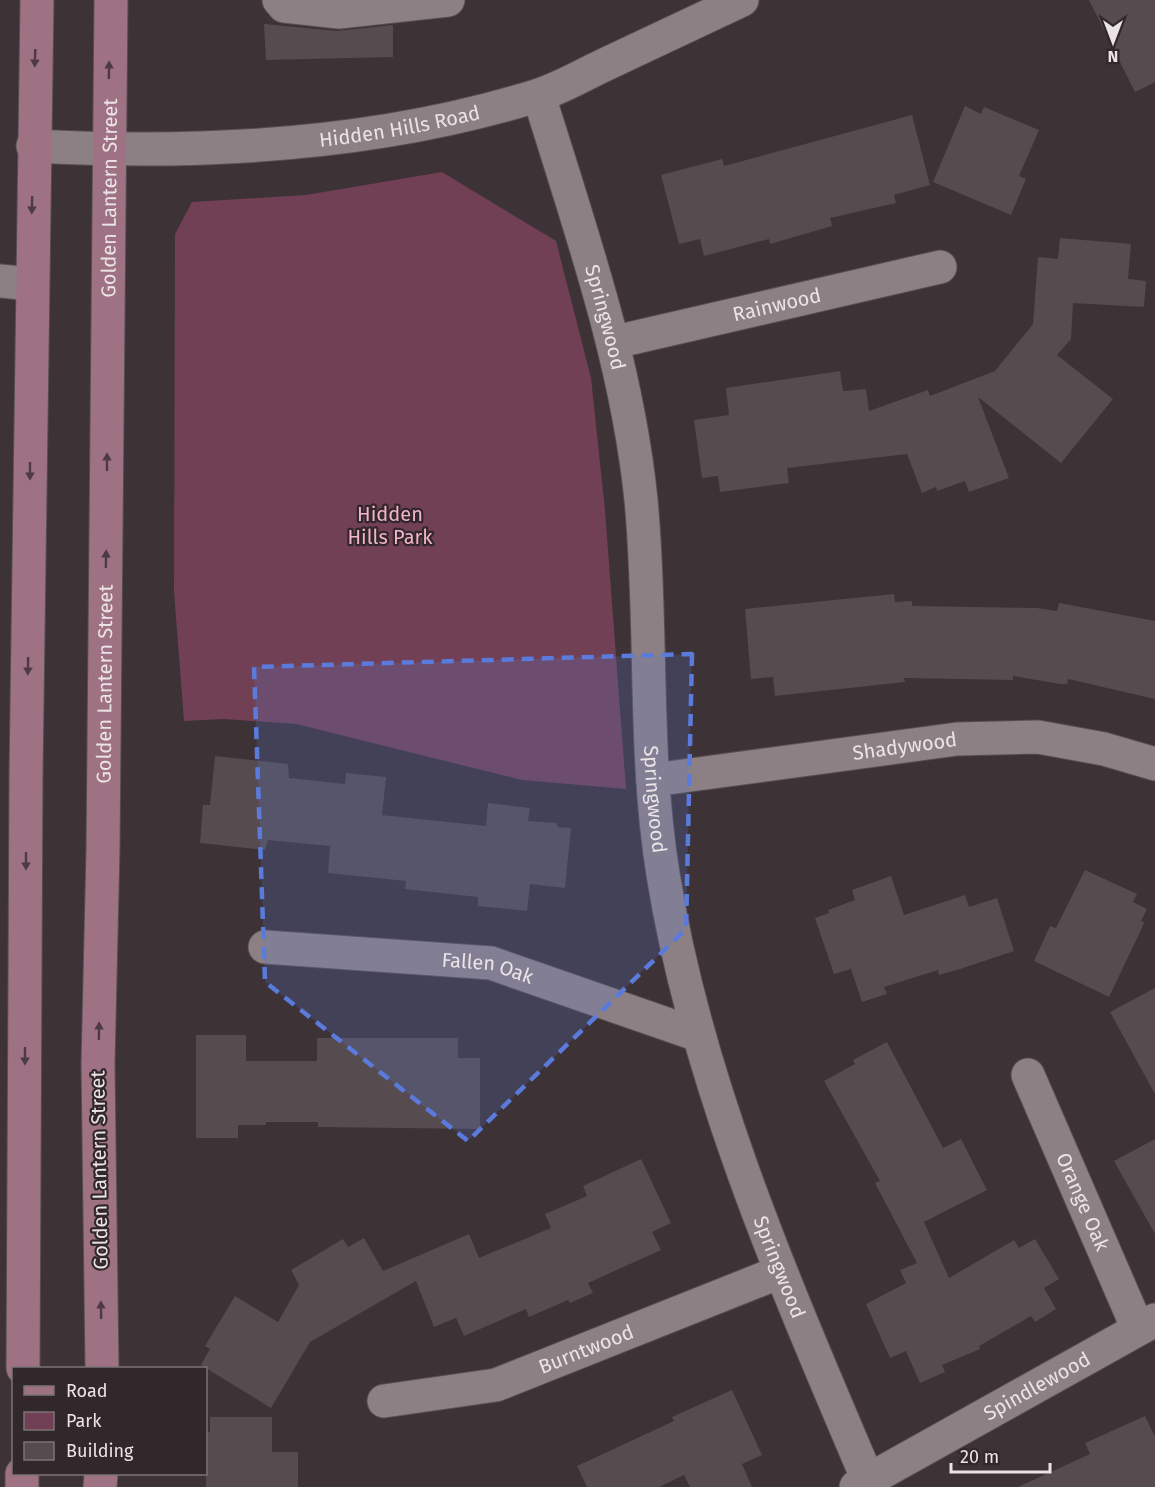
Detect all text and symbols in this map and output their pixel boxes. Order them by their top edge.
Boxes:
north arrow [1083,12,1143,72]
text: N [1108,47,1118,66]
one-way arrow [31,49,40,68]
one-way arrow [105,61,114,80]
street label: Golden Lantern Street [96,98,122,298]
street label: Hidden Hills Road [318,100,482,152]
one-way arrow [27,195,37,214]
street label: Springwood [580,262,631,372]
street label: Rainwood [730,283,823,326]
one-way arrow [102,453,112,472]
one-way arrow [25,461,35,480]
park label: Hidden Hills Park [348,502,433,549]
one-way arrow [101,550,111,569]
street label: Golden Lantern Street [92,584,117,784]
one-way arrow [23,656,32,675]
street label: Shadywood [851,727,958,765]
street label: Springwood [639,745,672,854]
one-way arrow [21,851,31,870]
street label: Fallen Oak [441,948,537,989]
one-way arrow [94,1022,103,1041]
one-way arrow [20,1046,30,1065]
street label: Golden Lantern Street [85,1069,113,1270]
street label: Orange Oak [1051,1149,1115,1255]
street label: Springwood [749,1212,811,1322]
one-way arrow [96,1301,106,1320]
street label: Burntwood [535,1320,637,1379]
street label: Spindlewood [979,1347,1094,1425]
legend [12,1367,207,1475]
text: Road [66,1380,108,1402]
text: Park [66,1410,102,1432]
scale bar [951,1436,1050,1474]
text: Building [66,1440,134,1462]
text: 20 m [960,1446,999,1468]

